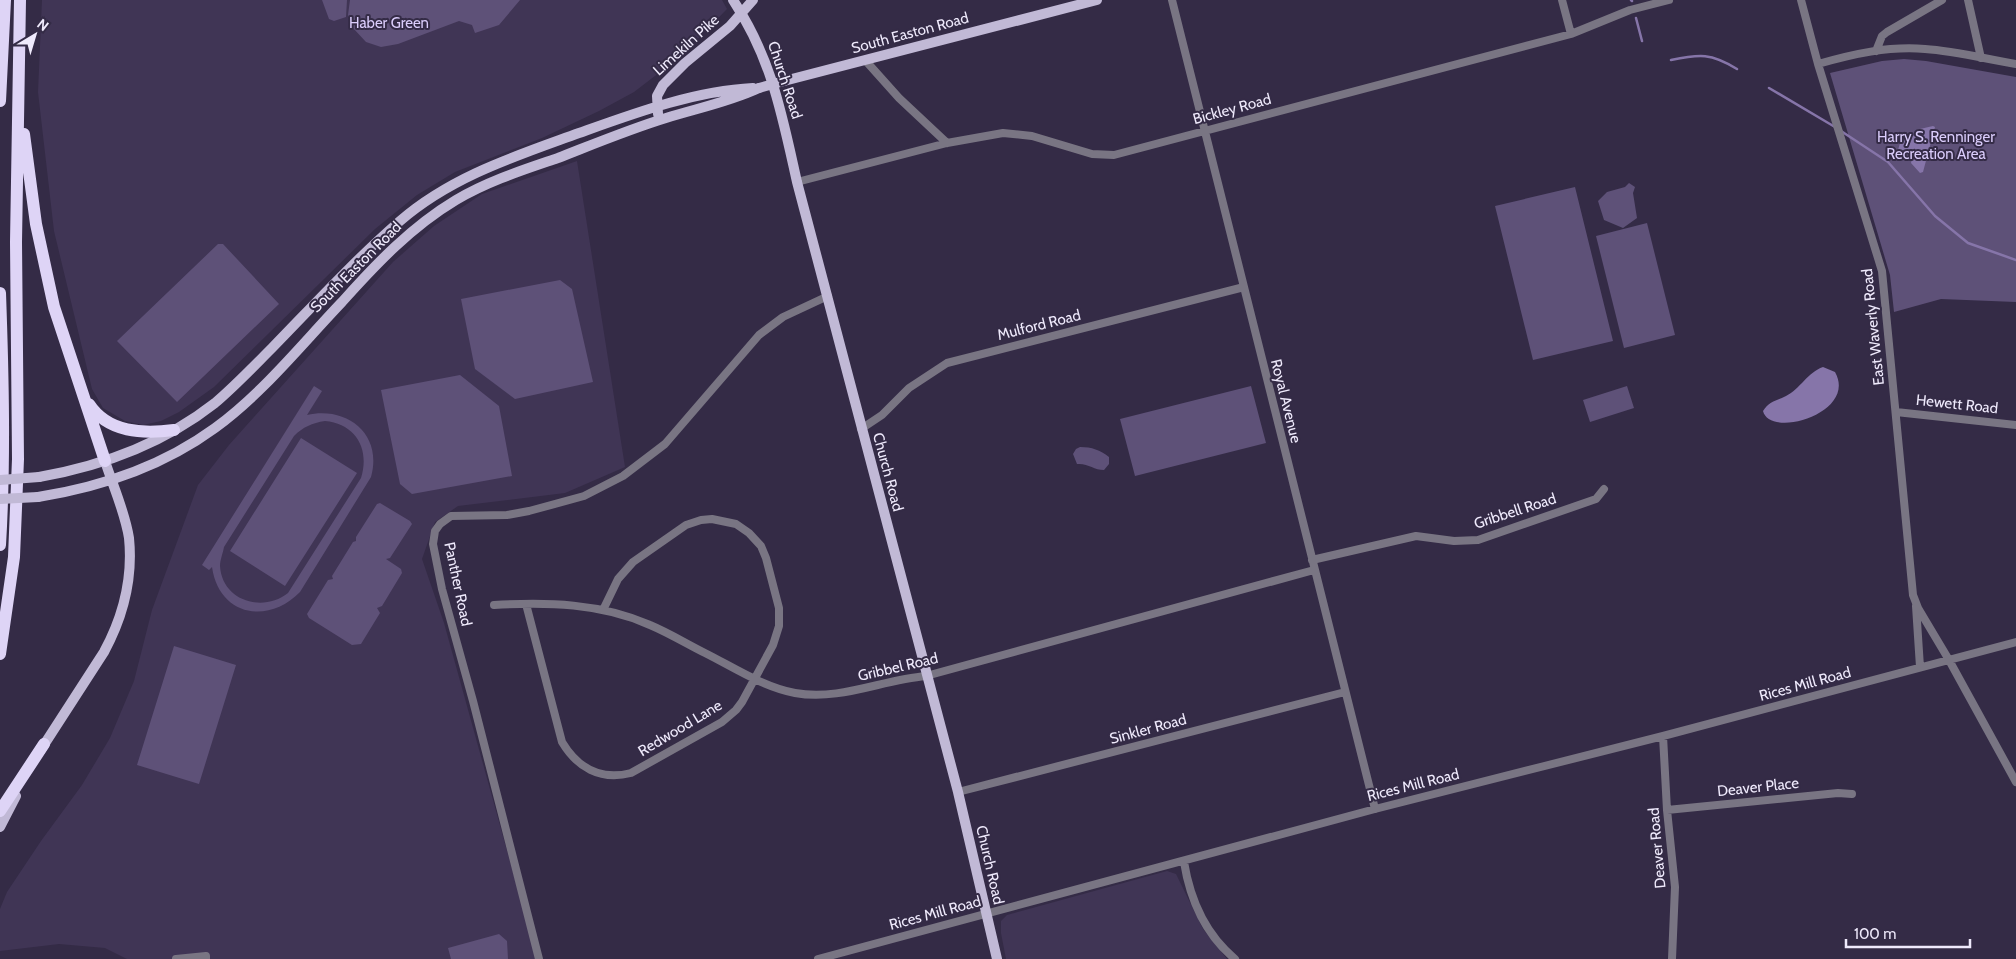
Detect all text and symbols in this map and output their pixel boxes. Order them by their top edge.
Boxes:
street label: South Easton Road [849,9,971,57]
north arrow [10,10,60,60]
street label: Limekiln Pike [649,11,723,79]
park label: Haber Green [349,14,429,32]
text: N [34,15,52,35]
street label: Church Road [764,39,806,121]
street label: Bickley Road [1191,90,1273,128]
park label: Harry S. Renninger Recreation Area [1877,128,1995,163]
street label: South Easton Road [307,218,405,316]
street label: East Waverly Road [1858,268,1888,386]
street label: Mulford Road [995,306,1083,344]
street label: Royal Avenue [1267,357,1305,445]
street label: Hewett Road [1915,391,1999,417]
street label: Church Road [869,431,907,513]
street label: Gribbell Road [1472,489,1558,533]
street label: Panther Road [440,540,476,628]
street label: Gribbel Road [856,649,940,685]
street label: Rices Mill Road [1757,663,1853,705]
street label: Redwood Lane [635,696,725,760]
street label: Sinkler Road [1108,710,1188,748]
street label: Rices Mill Road [1365,765,1461,805]
street label: Deaver Place [1716,774,1800,800]
street label: Deaver Road [1645,807,1669,889]
street label: Church Road [972,824,1008,906]
street label: Rices Mill Road [887,892,983,934]
scale bar [1846,916,1970,948]
text: 100 m [1854,925,1896,943]

